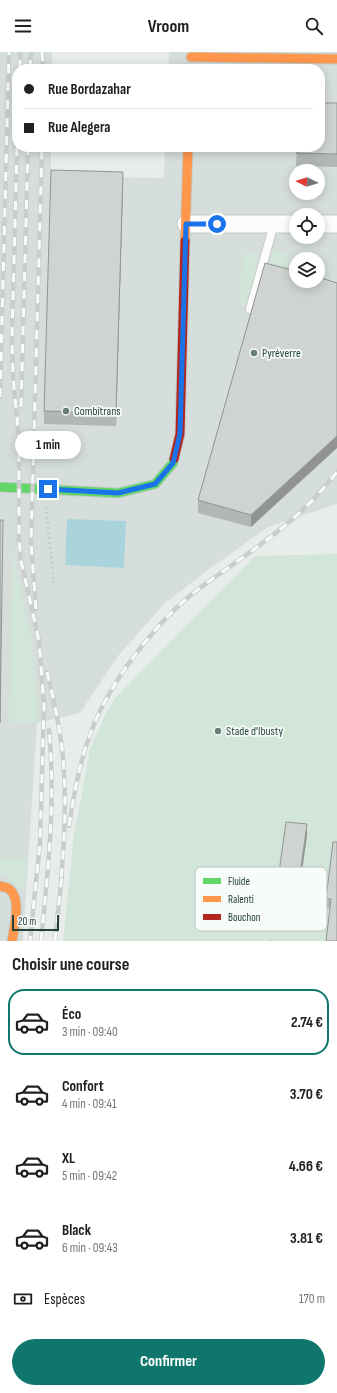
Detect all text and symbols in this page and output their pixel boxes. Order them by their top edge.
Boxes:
icon: menu [12,15,34,37]
icon: search [303,15,325,37]
text: Vroom [148,16,189,37]
text: Rue Bordazahar [48,80,131,99]
text: Rue Alegera [48,118,111,137]
north arrow [289,164,325,200]
map controls [289,164,325,288]
button: locate [289,208,325,244]
route start [208,215,226,233]
button: layers [289,252,325,288]
place label: Pyréverre [262,346,301,361]
marker: Pyréverre [249,348,259,358]
place label: Combitrans [74,404,121,419]
marker: Combitrans [61,406,71,416]
callout: 1 min [15,431,81,459]
text: 1 min [36,437,60,453]
route end [39,480,57,498]
place label: Stade d'Ibusty [226,724,283,739]
marker: Stade d'Ibusty [213,726,223,736]
legend [195,867,327,931]
text: Fluide [228,875,250,888]
text: Ralenti [228,893,254,906]
text: Bouchon [228,911,261,924]
scale bar [12,913,59,932]
text: 20 m [18,915,36,928]
text: Choisir une course [12,954,129,975]
icon: car [14,1004,50,1040]
text: Éco [62,1005,81,1024]
text: 2.74 € [291,1013,323,1032]
text: 3 min · 09:40 [62,1024,118,1040]
icon: car [14,1076,50,1112]
text: Confort [62,1077,104,1096]
text: 3.70 € [290,1085,323,1104]
text: 4 min · 09:41 [62,1096,117,1112]
icon: car [14,1148,50,1184]
text: XL [62,1149,75,1168]
text: 4.66 € [289,1157,323,1176]
text: 5 min · 09:42 [62,1168,117,1184]
icon: car [14,1220,50,1256]
text: Black [62,1221,91,1240]
text: 3.81 € [290,1229,323,1248]
text: 6 min · 09:43 [62,1240,118,1256]
icon: cash [12,1288,34,1310]
text: Espèces [44,1290,85,1309]
text: 170 m [299,1291,325,1307]
button: Confirmer [12,1339,325,1385]

